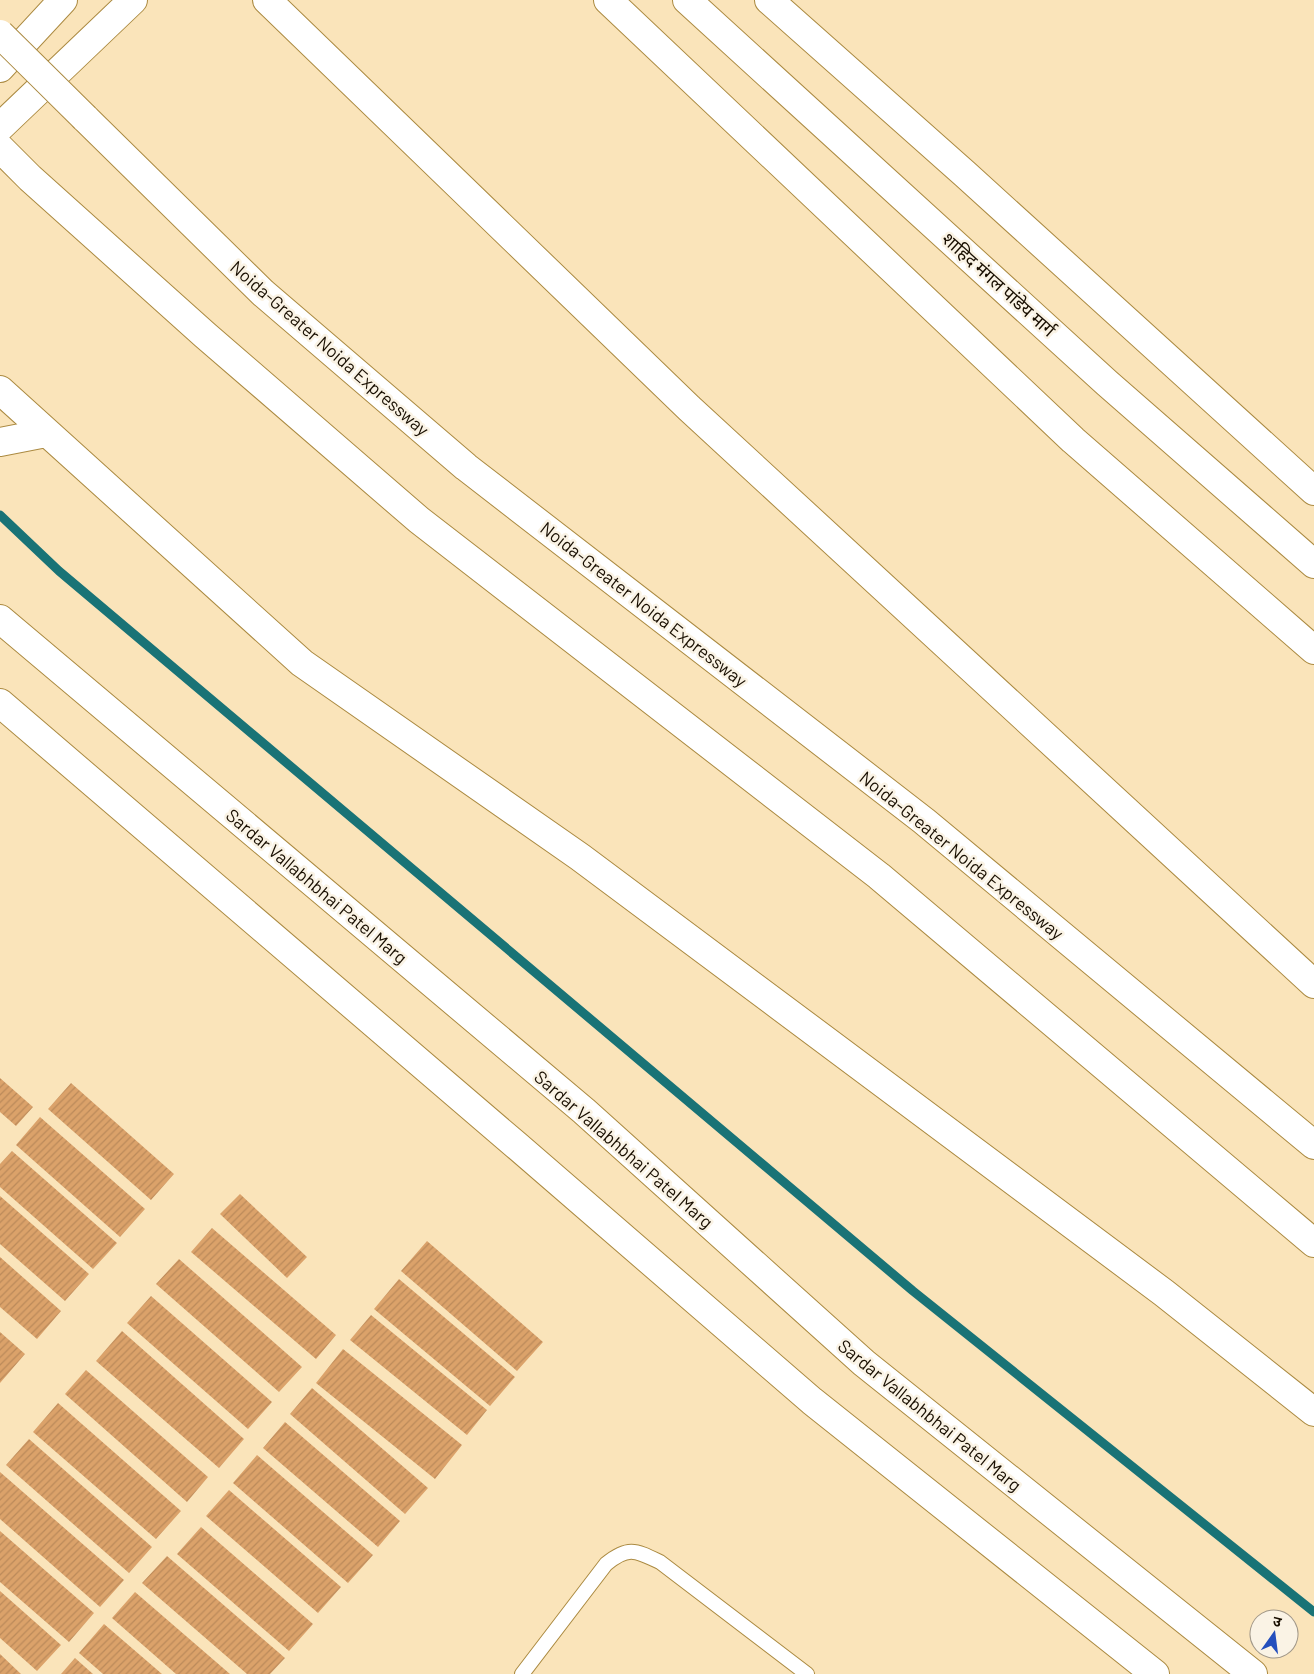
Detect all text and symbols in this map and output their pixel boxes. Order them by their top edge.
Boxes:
street label: शाहिद मंगल पांडेय मार्ग [938,227,1061,341]
street label: Noida-Greater Noida Expressway [226,256,434,440]
street label: Noida-Greater Noida Expressway [536,517,752,691]
street label: Noida-Greater Noida Expressway [856,766,1068,944]
street label: Sardar Vallabhbhai Patel Marg [222,804,412,968]
street label: Sardar Vallabhbhai Patel Marg [530,1065,718,1233]
street label: Sardar Vallabhbhai Patel Marg [834,1334,1026,1496]
north arrow [1249,1609,1299,1659]
text: उ [1271,1612,1284,1630]

